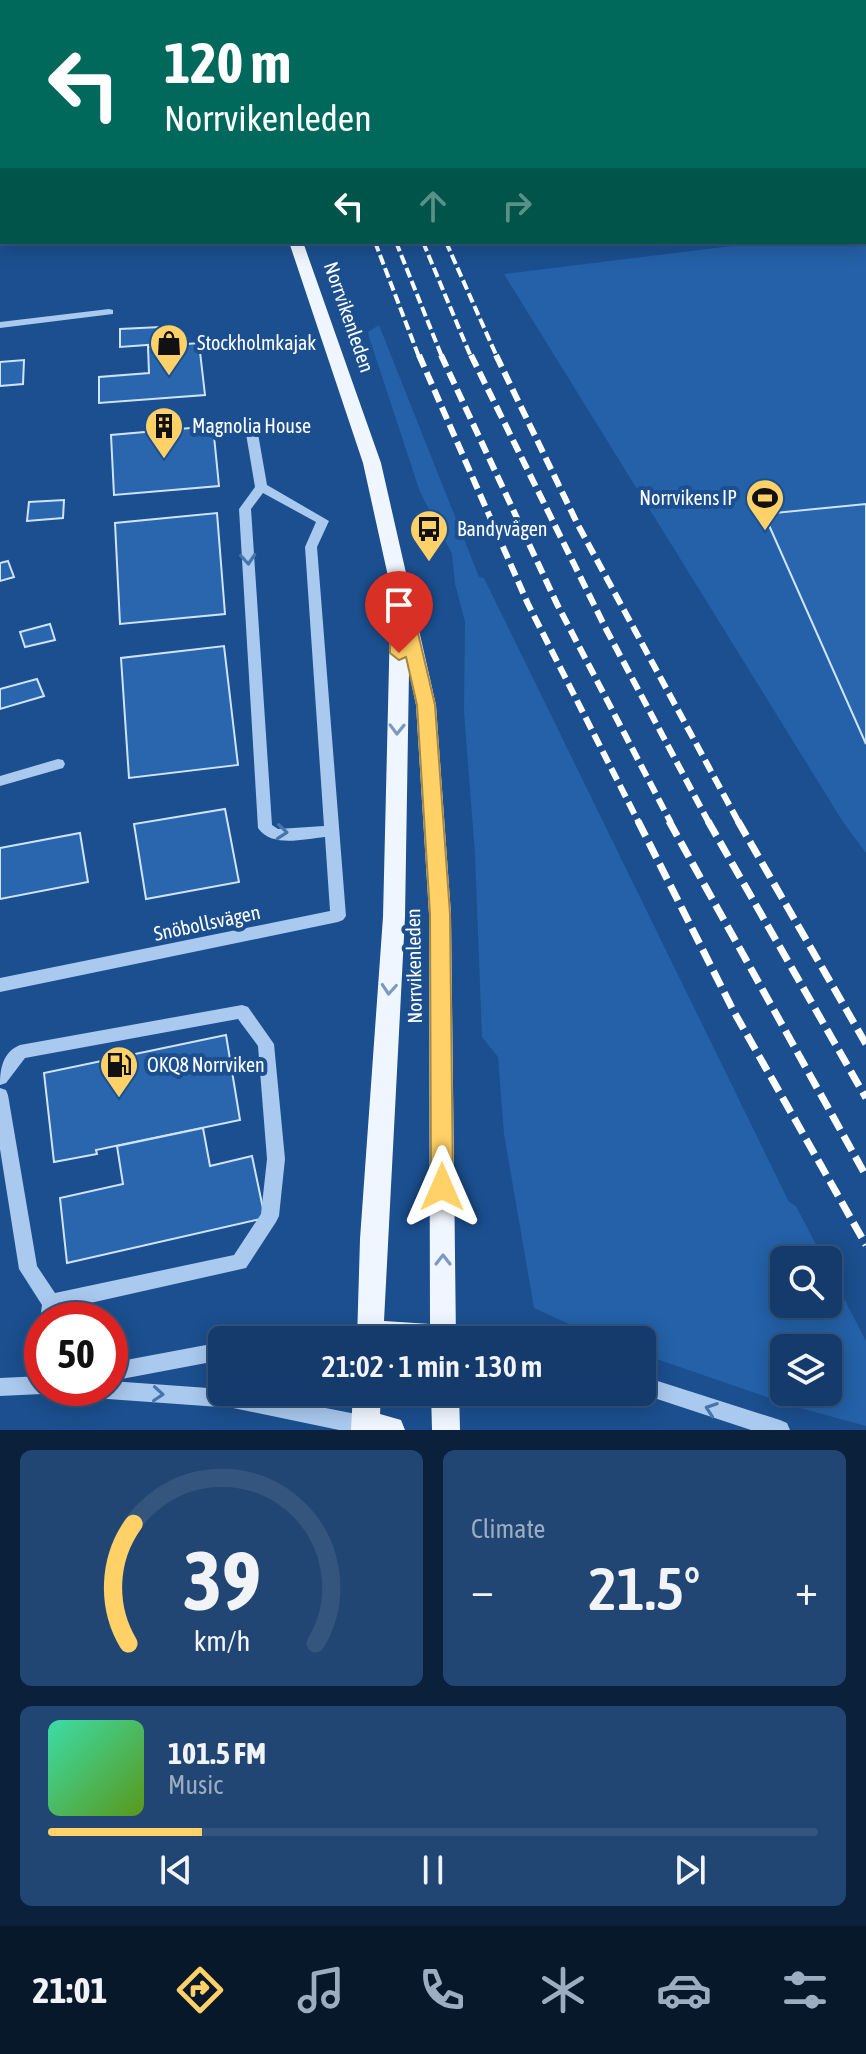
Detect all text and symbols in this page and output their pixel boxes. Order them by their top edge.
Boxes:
text: 120 m [164,31,291,95]
icon: left [32,32,136,136]
text: Norrvikenleden [164,97,372,139]
icon: left [327,184,371,228]
icon: ahead [411,184,455,228]
icon: right [495,184,539,228]
street label: Norrvikenleden [320,259,379,375]
shop icon: Stockholmkajak [148,322,190,377]
place label: Stockholmkajak [197,331,316,354]
building icon: Magnolia House [143,405,185,460]
place label: Magnolia House [192,414,311,437]
sports icon: Norrvikens IP [744,477,786,532]
place label: Norrvikens IP [639,486,737,509]
bus stop icon: Bandyvägen [408,508,450,563]
place label: Bandyvägen [457,517,548,540]
one-way arrow [239,553,256,566]
pin [365,571,433,653]
icon: arrive [377,583,421,627]
one-way arrow [389,723,406,736]
one-way arrow [275,824,288,841]
street label: Snöbollsvägen [152,900,262,945]
street label: Norrvikenleden [401,908,426,1024]
one-way arrow [381,983,398,996]
fuel station icon: OKQ8 Norrviken [98,1044,140,1099]
place label: OKQ8 Norrviken [147,1053,265,1076]
position arrow [400,1145,484,1229]
map controls [770,1246,842,1406]
button: search [770,1246,842,1318]
one-way arrow [434,1253,451,1266]
speed limit sign: 50 [24,1302,128,1406]
button: layers [770,1334,842,1406]
text: 21:02 · 1 min · 130 m [322,1349,542,1383]
one-way arrow [152,1385,165,1402]
one-way arrow [704,1402,718,1418]
text: Climate [471,1514,545,1544]
text: 39 [182,1532,261,1628]
text: 21.5° [589,1554,700,1623]
text: − [471,1564,494,1614]
text: + [795,1564,818,1614]
text: km/h [193,1624,250,1657]
text: 101.5 FM [168,1736,266,1770]
text: Music [168,1770,223,1800]
icon: previous [154,1848,198,1892]
icon: pause [411,1848,455,1892]
icon: next [668,1848,712,1892]
icon: directions [172,1962,228,2018]
icon: music [293,1962,349,2018]
icon: phone [414,1962,470,2018]
icon: climate [535,1962,591,2018]
icon: car [656,1962,712,2018]
icon: filters [777,1962,833,2018]
text: 21:01 [33,1969,107,2011]

